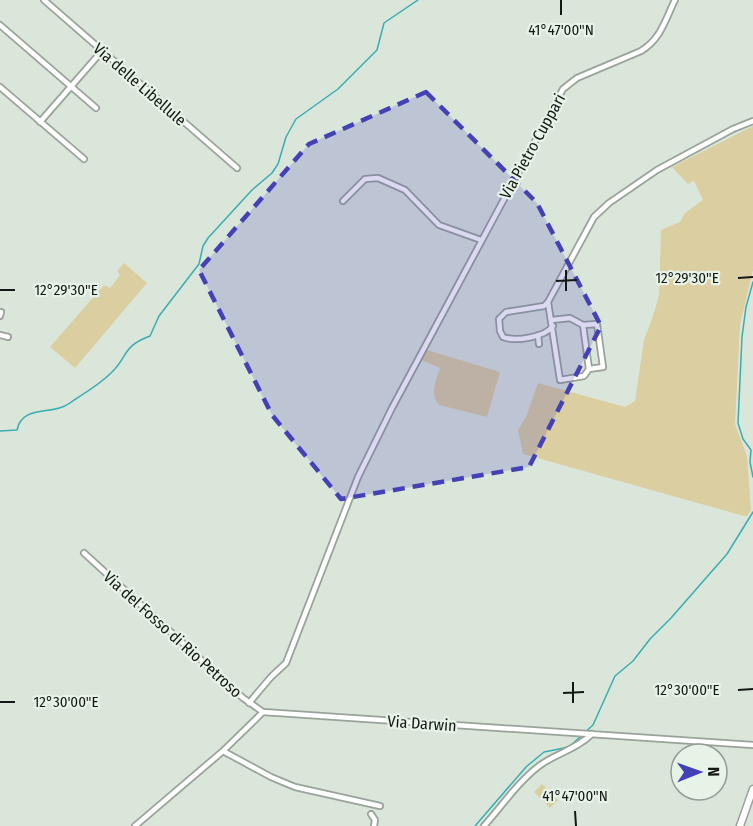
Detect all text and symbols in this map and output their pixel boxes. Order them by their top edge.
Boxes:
text: 41°47'00"N [528,21,594,39]
street label: Via delle Libellule [89,39,190,130]
street label: Via Pietro Cuppari [496,90,569,202]
text: 12°29'30"E [655,269,719,287]
text: 12°29'30"E [34,281,98,299]
street label: Via del Fosso di Rio Petroso [99,567,246,702]
text: 12°30'00"E [655,681,720,699]
text: 12°30'00"E [34,693,99,711]
street label: Via Darwin [387,712,457,735]
north arrow [669,742,729,802]
text: N [704,767,723,777]
text: 41°47'00"N [542,787,608,805]

